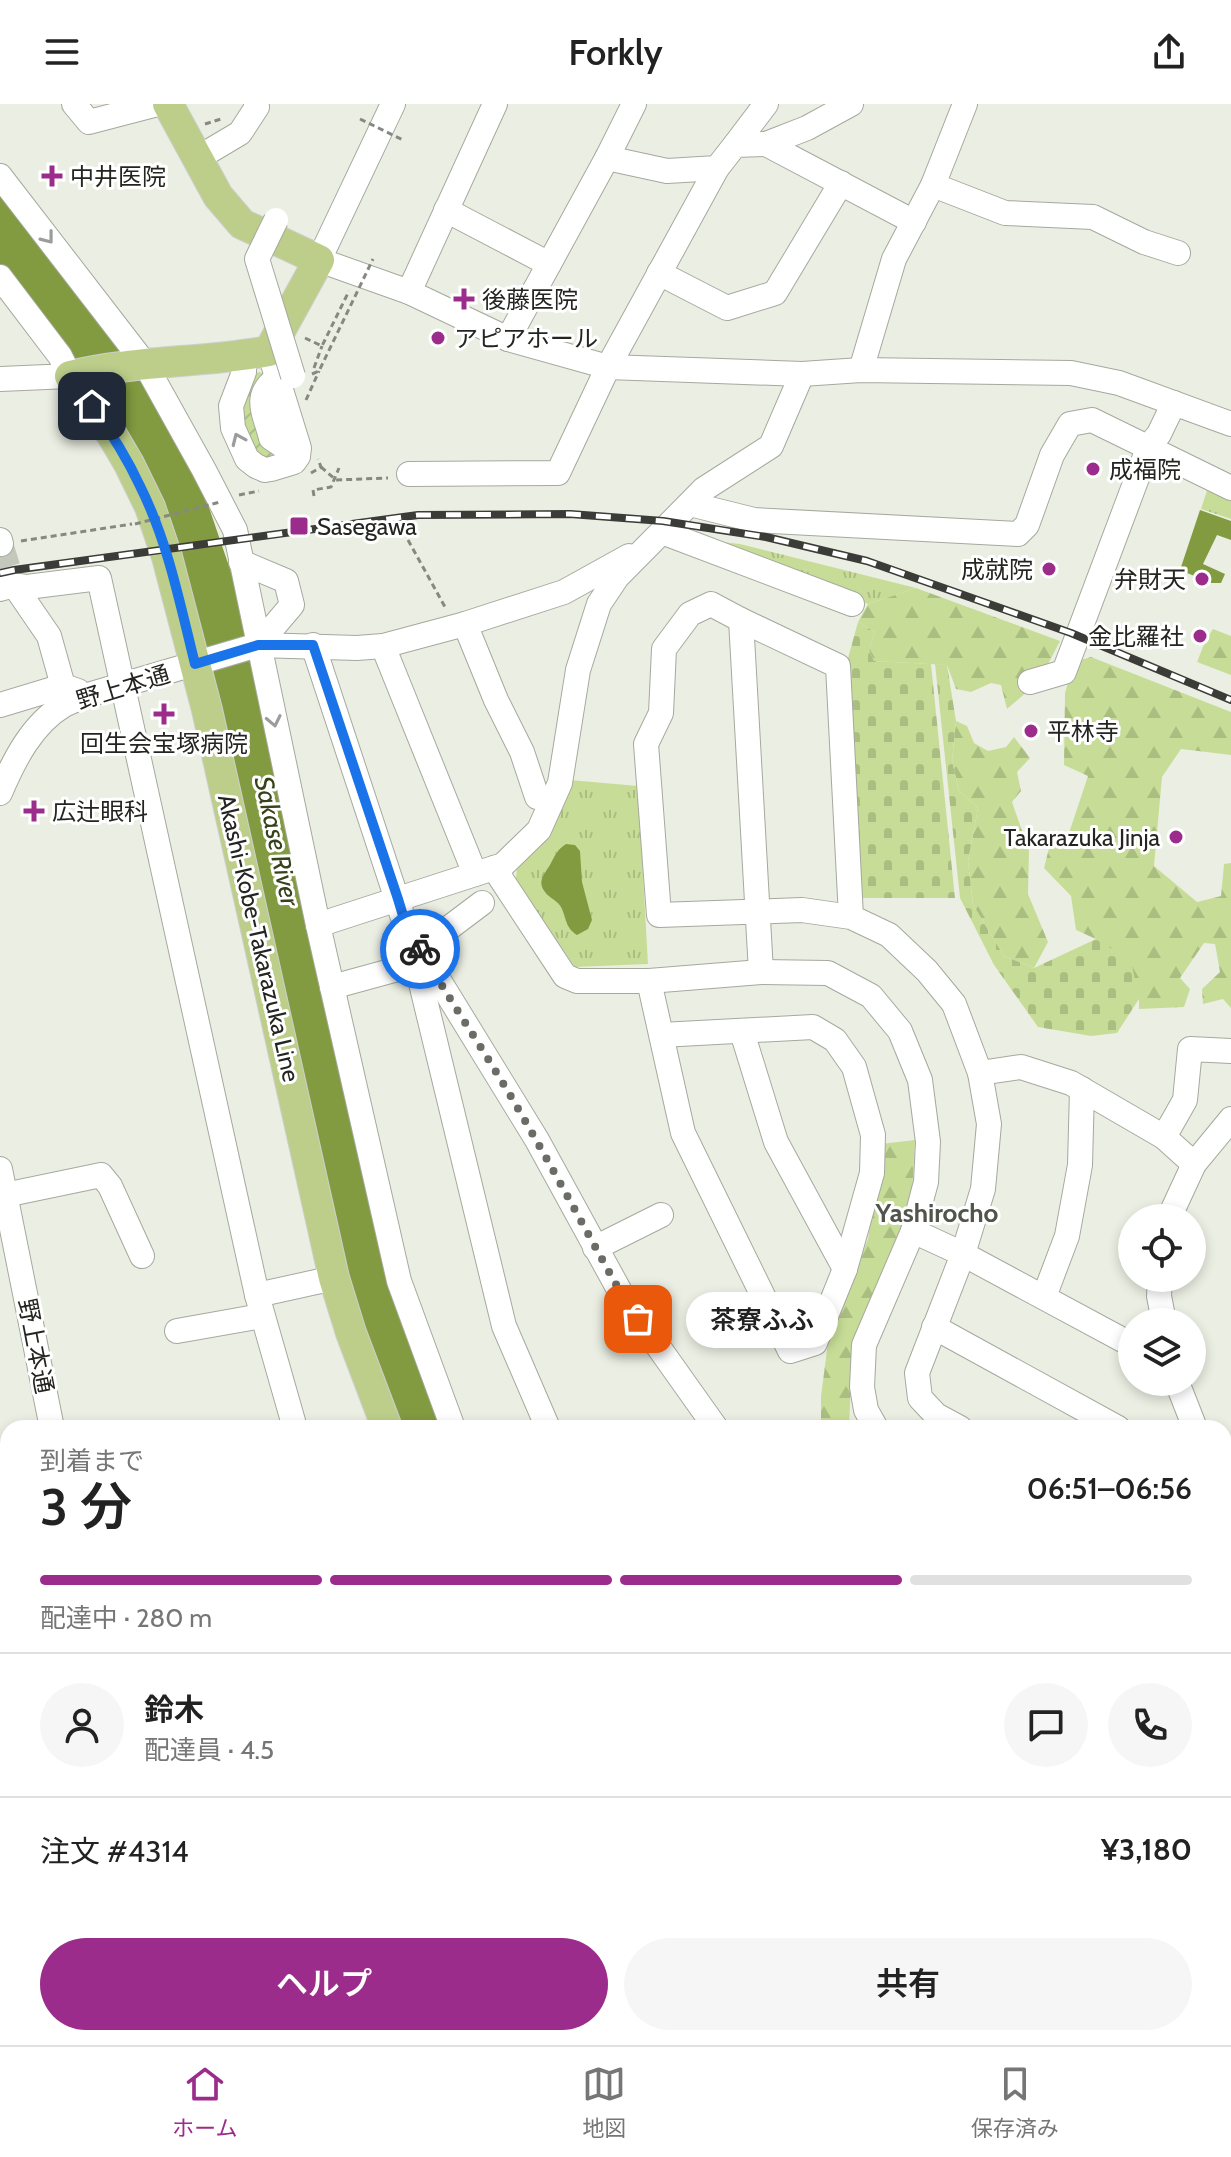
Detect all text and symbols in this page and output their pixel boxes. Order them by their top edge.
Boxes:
icon: menu [40,30,84,74]
text: Forkly [568,30,663,74]
icon: share [1147,30,1191,74]
place label: 中井医院 [70,162,166,191]
marker: 中井医院 [41,165,63,187]
one-way arrow [38,229,52,244]
place label: 後藤医院 [482,285,578,314]
marker: 後藤医院 [453,288,475,310]
place label: アピアホール [454,324,598,353]
marker: アピアホール [429,329,447,347]
pin [58,372,126,440]
icon: home [70,384,114,428]
one-way arrow [232,433,248,448]
place label: 成福院 [1109,455,1181,484]
marker: 成福院 [1084,460,1102,478]
place label: Sasegawa [317,512,417,541]
marker: Sasegawa [288,515,310,537]
place label: 成就院 [961,555,1033,584]
marker: 成就院 [1040,560,1058,578]
place label: 弁財天 [1114,565,1186,594]
marker: 弁財天 [1193,570,1211,588]
place label: 金比羅社 [1088,622,1184,651]
marker: 金比羅社 [1191,627,1209,645]
street label: 野上本通 [73,659,173,715]
marker: 回生会宝塚病院 [153,703,175,725]
one-way arrow [265,714,282,728]
place label: 平林寺 [1047,717,1119,746]
marker: 平林寺 [1022,722,1040,740]
place label: 回生会宝塚病院 [80,729,248,758]
water label: Sakase River [248,773,307,910]
street label: Akashi-Kobe-Takarazuka Line [212,791,306,1085]
place label: 広辻眼科 [52,797,148,826]
marker: 広辻眼科 [23,800,45,822]
place label: Takarazuka Jinja [1004,823,1160,852]
marker: Takarazuka Jinja [1167,828,1185,846]
courier [380,909,460,989]
icon: bike [398,927,442,971]
district label: Yashirocho [875,1197,999,1229]
map controls [1118,1204,1206,1396]
button: locate [1118,1204,1206,1292]
pin [604,1285,672,1353]
callout: 茶寮ふふ [686,1291,838,1347]
street label: 野上本通 [13,1296,59,1396]
icon: bag [616,1297,660,1341]
text: 茶寮ふふ [710,1304,814,1336]
button: layers [1118,1308,1206,1396]
text: 到着まで [40,1445,144,1477]
text: 06:51–06:56 [1027,1470,1192,1507]
text: 3 分 [40,1475,132,1538]
text: 配達中 · 280 m [40,1602,212,1634]
button: person [40,1683,124,1767]
button: chat [1004,1683,1088,1767]
button: phone [1108,1683,1192,1767]
text: 鈴木 [144,1691,204,1728]
text: 配達員 · 4.5 [144,1734,274,1766]
text: ¥3,180 [1101,1831,1192,1868]
text: 注文 #4314 [40,1833,189,1870]
button: ヘルプ [40,1938,608,2030]
button: 共有 [624,1938,1192,2030]
tab: ホーム [172,2062,238,2142]
tab: 地図 [582,2062,626,2142]
tab: 保存済み [971,2062,1059,2142]

